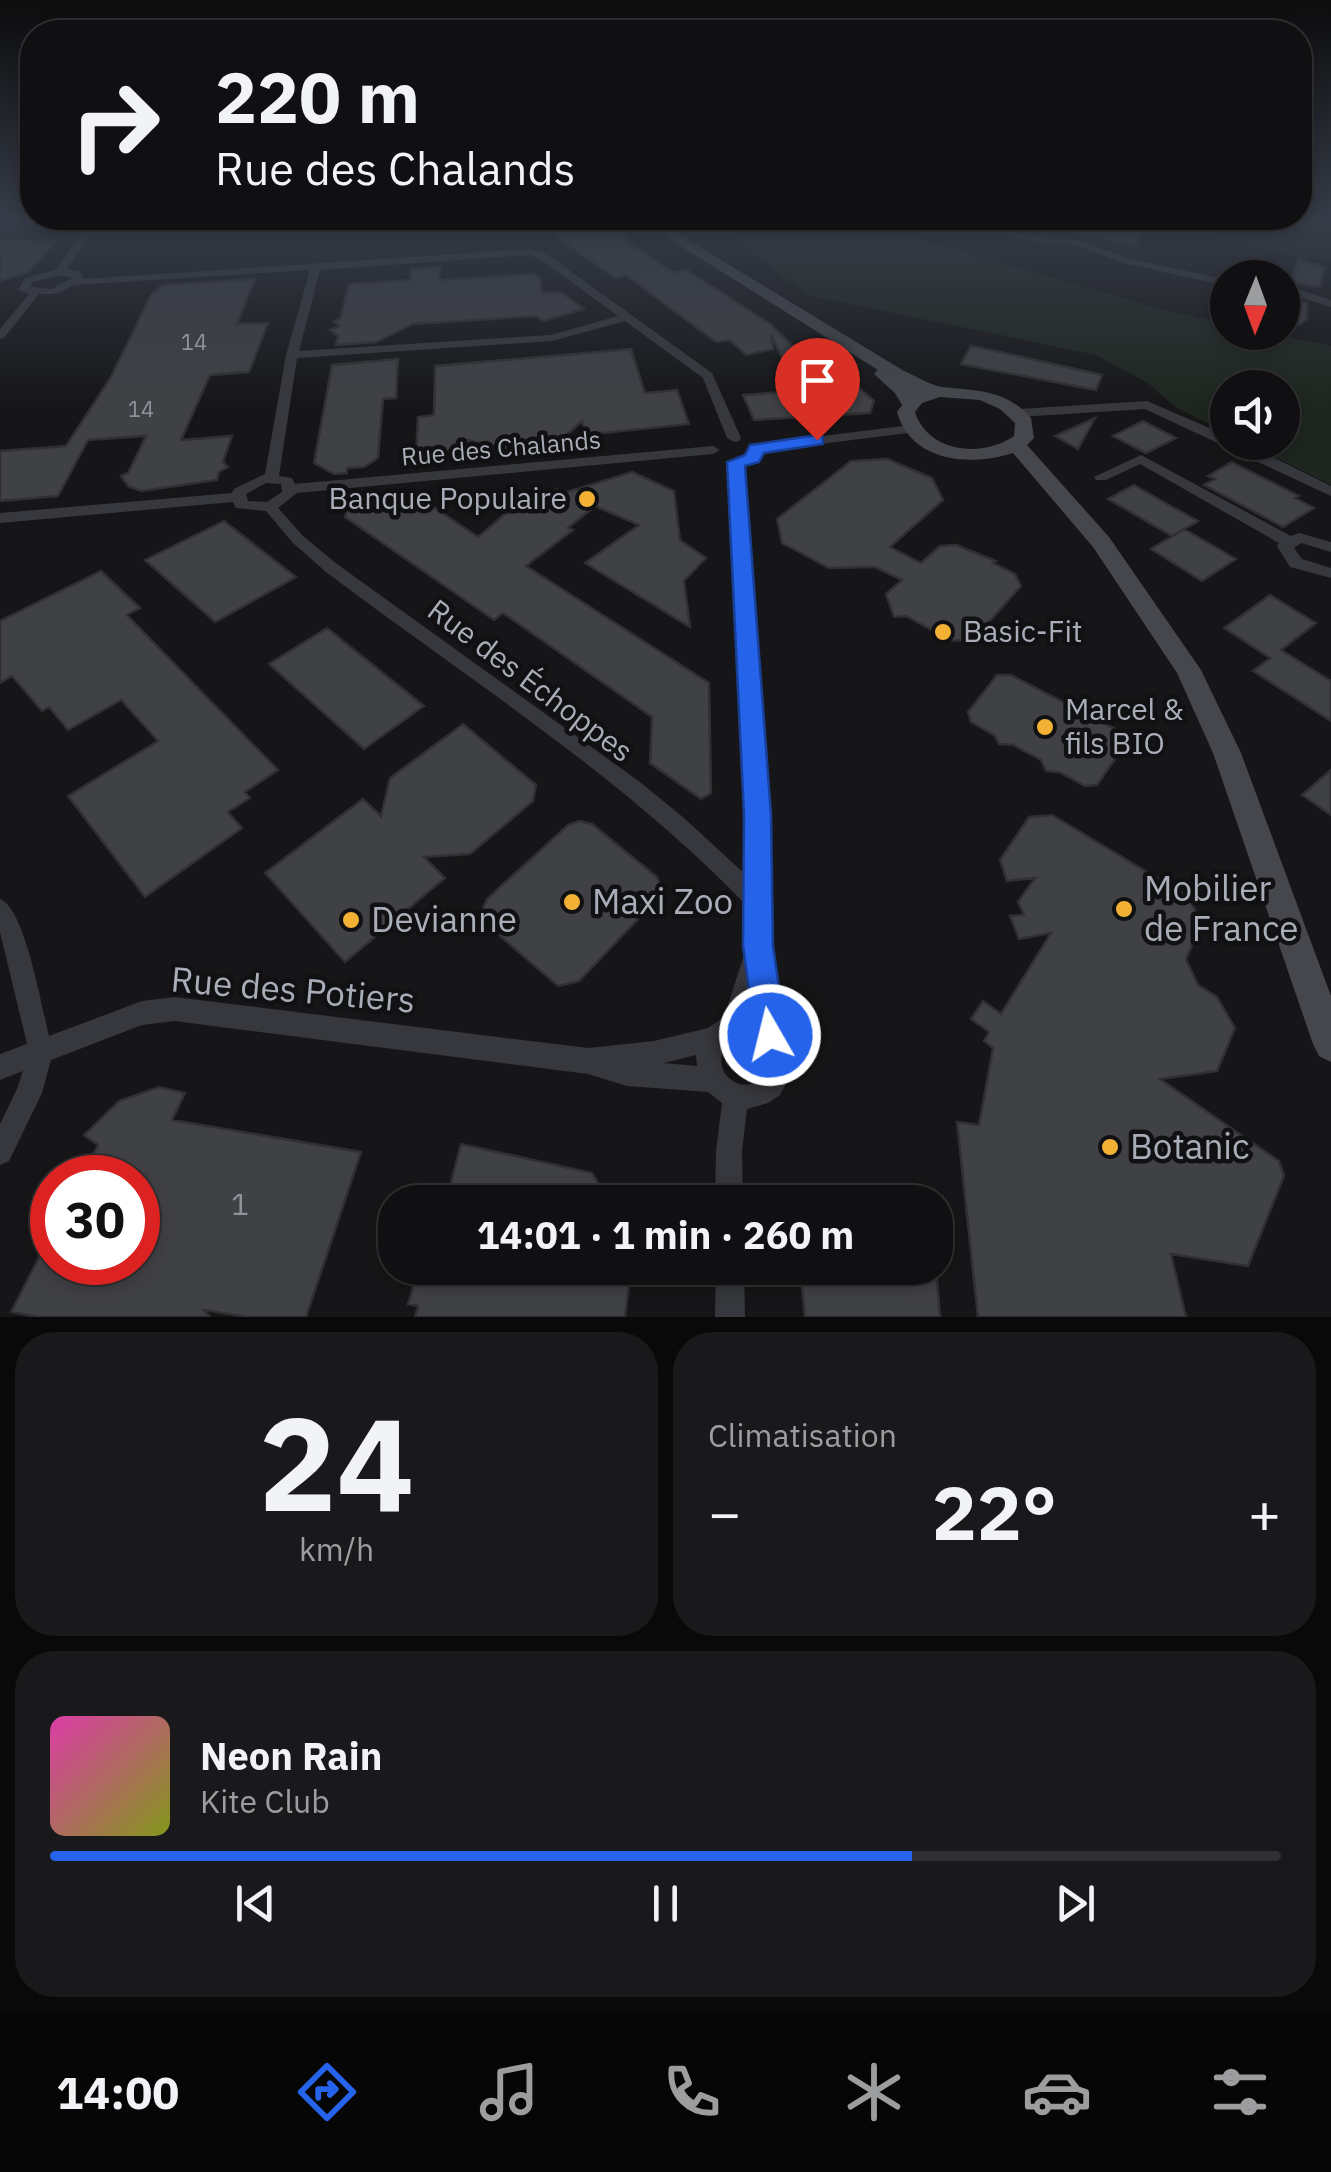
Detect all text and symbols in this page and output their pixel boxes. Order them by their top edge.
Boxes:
text: 220 m [215,51,420,142]
icon: right [50,60,180,190]
text: Rue des Chalands [215,139,575,197]
north arrow [1210,260,1300,350]
map controls [1210,260,1300,460]
house number: 14 [181,327,207,356]
pin [775,338,860,441]
icon: arrive [790,353,845,408]
button: sound [1210,370,1300,460]
house number: 14 [128,394,154,423]
street label: Rue des Chalands [400,422,602,473]
place label: Banque Populaire [329,478,567,517]
marker: Banque Populaire [576,488,598,510]
street label: Rue des Échoppes [420,590,641,770]
place label: Basic-Fit [963,611,1083,650]
marker: Basic-Fit [932,621,954,643]
place label: Marcel & fils BIO [1065,689,1184,762]
marker: Marcel & fils BIO [1034,716,1056,738]
place label: Mobilier de France [1144,865,1299,951]
place label: Maxi Zoo [592,878,733,924]
marker: Maxi Zoo [561,891,583,913]
place label: Devianne [371,896,517,942]
marker: Mobilier de France [1113,898,1135,920]
marker: Devianne [340,909,362,931]
street label: Rue des Potiers [169,955,417,1023]
position arrow [718,983,822,1087]
place label: Botanic [1130,1123,1250,1169]
marker: Botanic [1099,1136,1121,1158]
speed limit sign: 30 [30,1155,160,1285]
house number: 1 [231,1184,249,1223]
text: 14:01 · 1 min · 260 m [477,1210,854,1259]
text: 24 [258,1378,415,1547]
text: Climatisation [708,1414,897,1456]
text: 22° [932,1463,1057,1561]
text: − [708,1477,741,1548]
text: + [1248,1477,1281,1548]
text: km/h [299,1528,374,1570]
text: Neon Rain [200,1731,382,1780]
text: Kite Club [200,1780,330,1822]
icon: previous [228,1876,283,1931]
icon: pause [638,1876,693,1931]
icon: next [1048,1876,1103,1931]
icon: directions [292,2057,362,2127]
icon: music [474,2057,544,2127]
icon: phone [657,2057,727,2127]
icon: climate [839,2057,909,2127]
icon: car [1022,2057,1092,2127]
icon: filters [1205,2057,1275,2127]
text: 14:00 [56,2063,179,2121]

